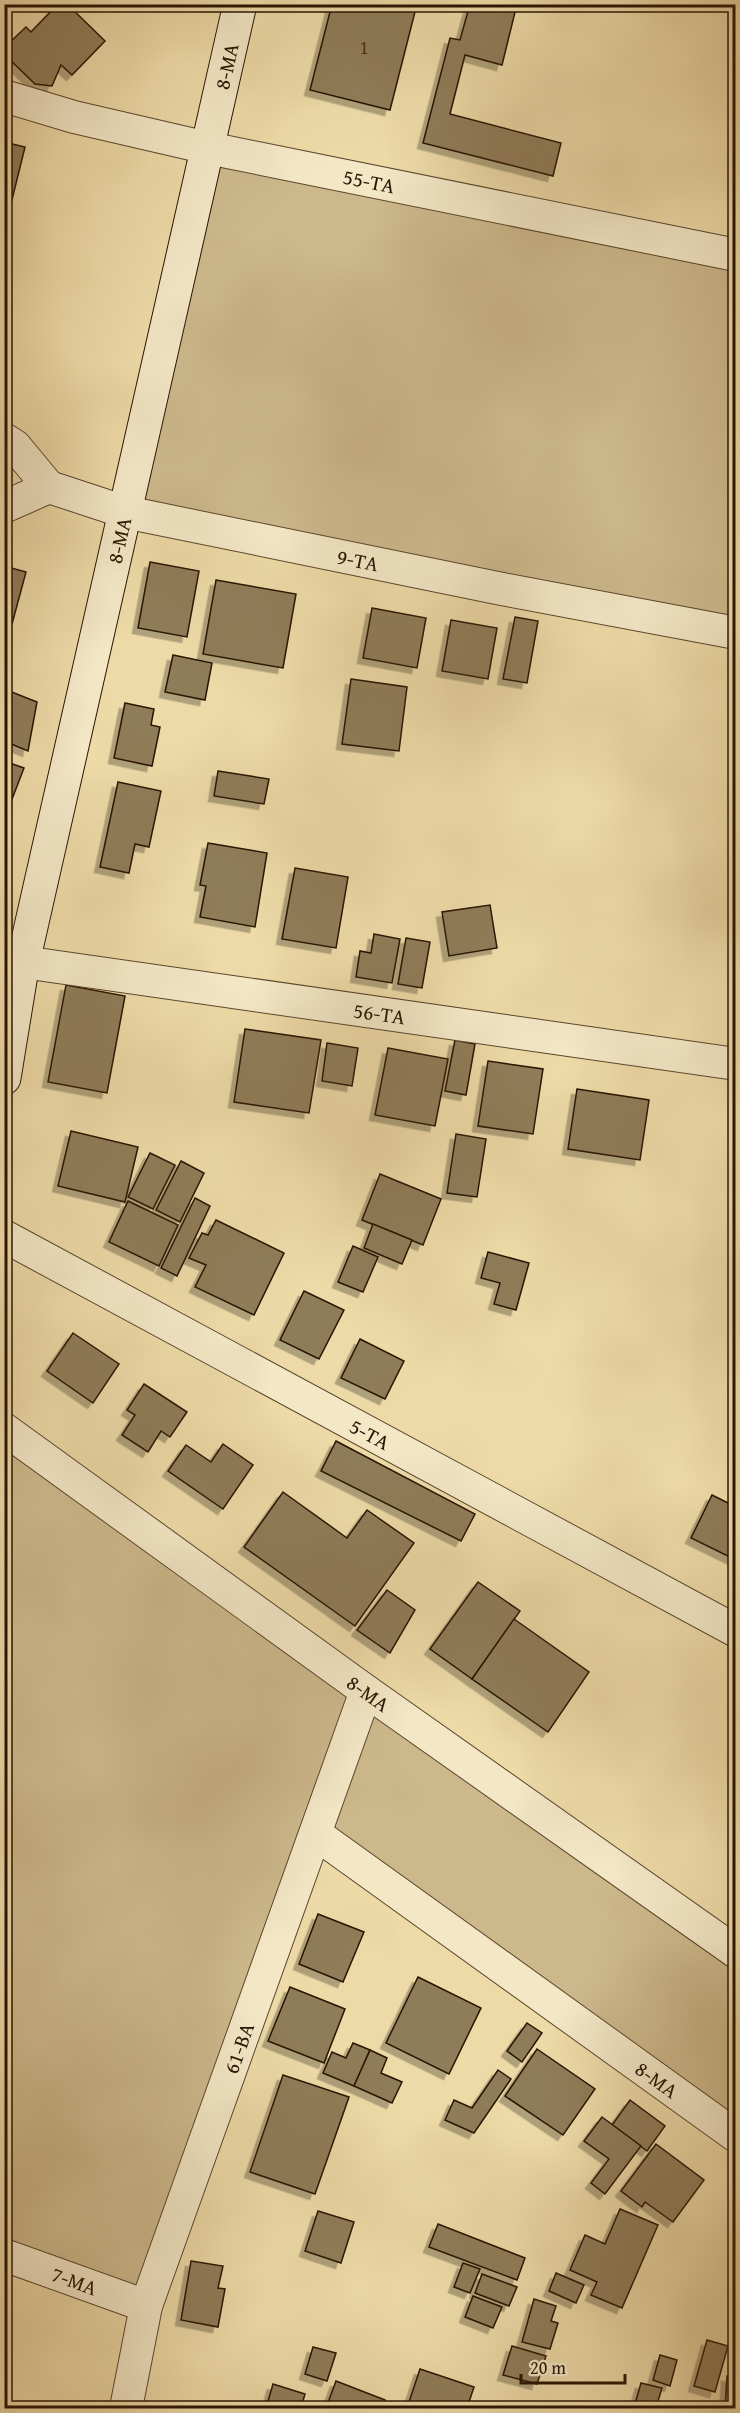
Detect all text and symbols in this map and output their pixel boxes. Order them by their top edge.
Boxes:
house number: 1 [360,34,368,61]
street label: 8-МА [206,40,246,92]
street label: 55-ТА [341,160,398,201]
street label: 8-МА [98,514,139,566]
street label: 9-ТА [334,540,382,579]
street label: 56-ТА [351,994,408,1032]
street label: 5-ТА [344,1410,396,1457]
street label: 8-МА [341,1667,397,1719]
street label: 61-ВА [215,2018,262,2078]
street label: 8-МА [629,2053,685,2106]
street label: 7-МА [47,2258,102,2303]
scale bar [521,2347,624,2385]
text: 20 m [530,2354,566,2381]

